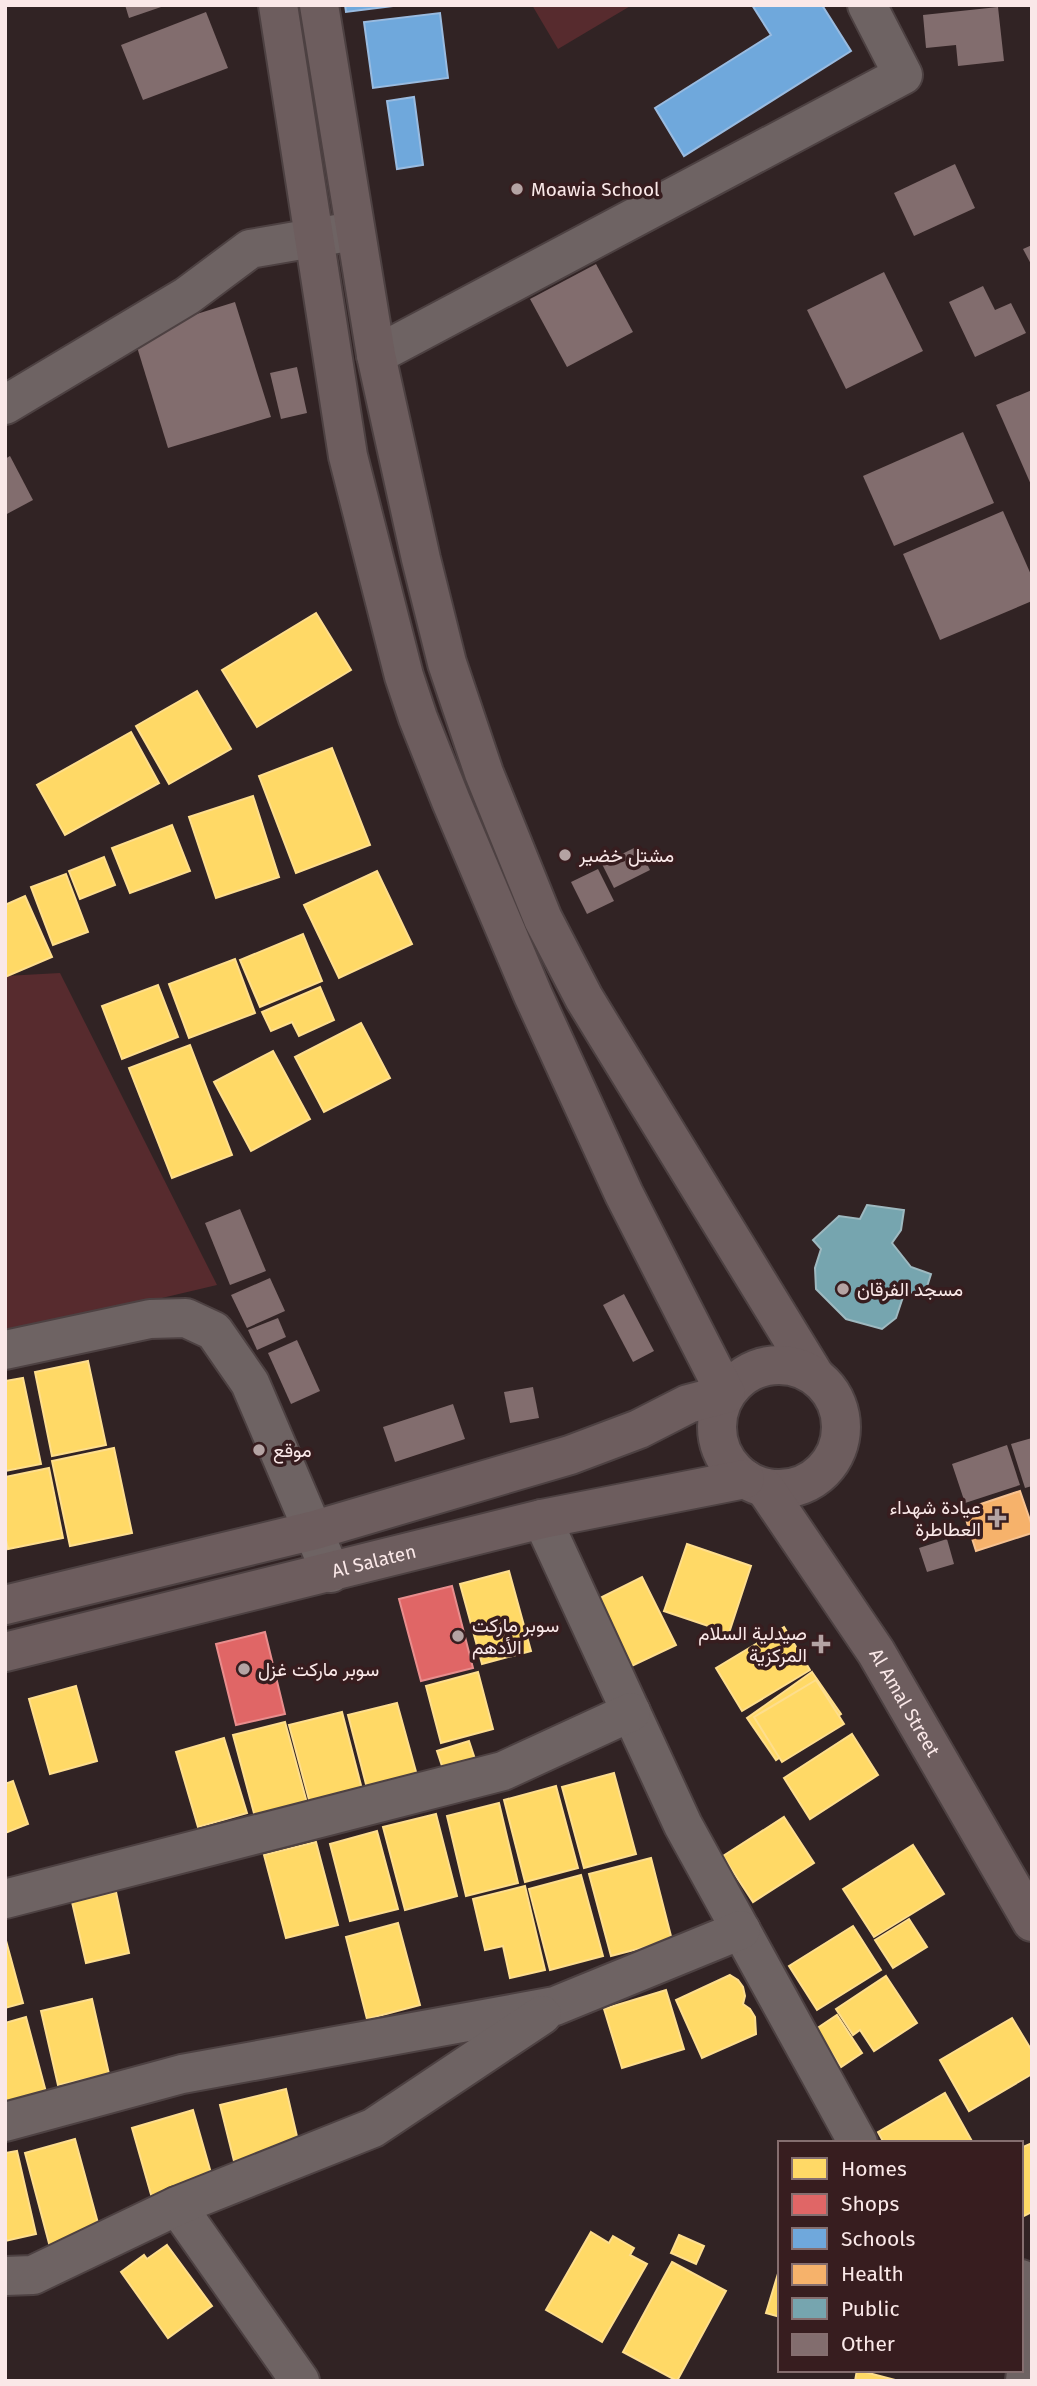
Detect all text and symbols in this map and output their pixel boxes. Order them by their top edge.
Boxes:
place label: Moawia School [531,178,660,201]
marker: Moawia School [509,181,525,197]
place label: مشتل خضير [578,844,674,867]
marker: مشتل خضير [557,847,573,863]
place label: مسجد الفرقان [857,1278,963,1301]
marker: مسجد الفرقان [835,1281,851,1297]
place label: موقع [273,1439,312,1464]
marker: موقع [251,1442,267,1458]
place label: عيادة شهداء العطاطرة [890,1496,981,1541]
marker: عيادة شهداء العطاطرة [987,1508,1007,1528]
street label: Al Salaten [329,1539,418,1582]
place label: سوبر ماركت الأدهم [472,1614,559,1660]
place label: صيدلية السلام المركزية [698,1622,807,1667]
marker: سوبر ماركت الأدهم [450,1628,466,1644]
marker: صيدلية السلام المركزية [813,1636,829,1652]
street label: Al Amal Street [865,1644,945,1760]
place label: سوبر ماركت غزل [258,1658,379,1681]
marker: سوبر ماركت غزل [236,1661,252,1677]
legend [778,2141,1023,2372]
text: Homes [841,2156,907,2182]
text: Shops [841,2191,899,2217]
text: Schools [841,2226,915,2252]
text: Health [841,2261,904,2287]
text: Public [841,2296,899,2322]
text: Other [841,2331,895,2357]

